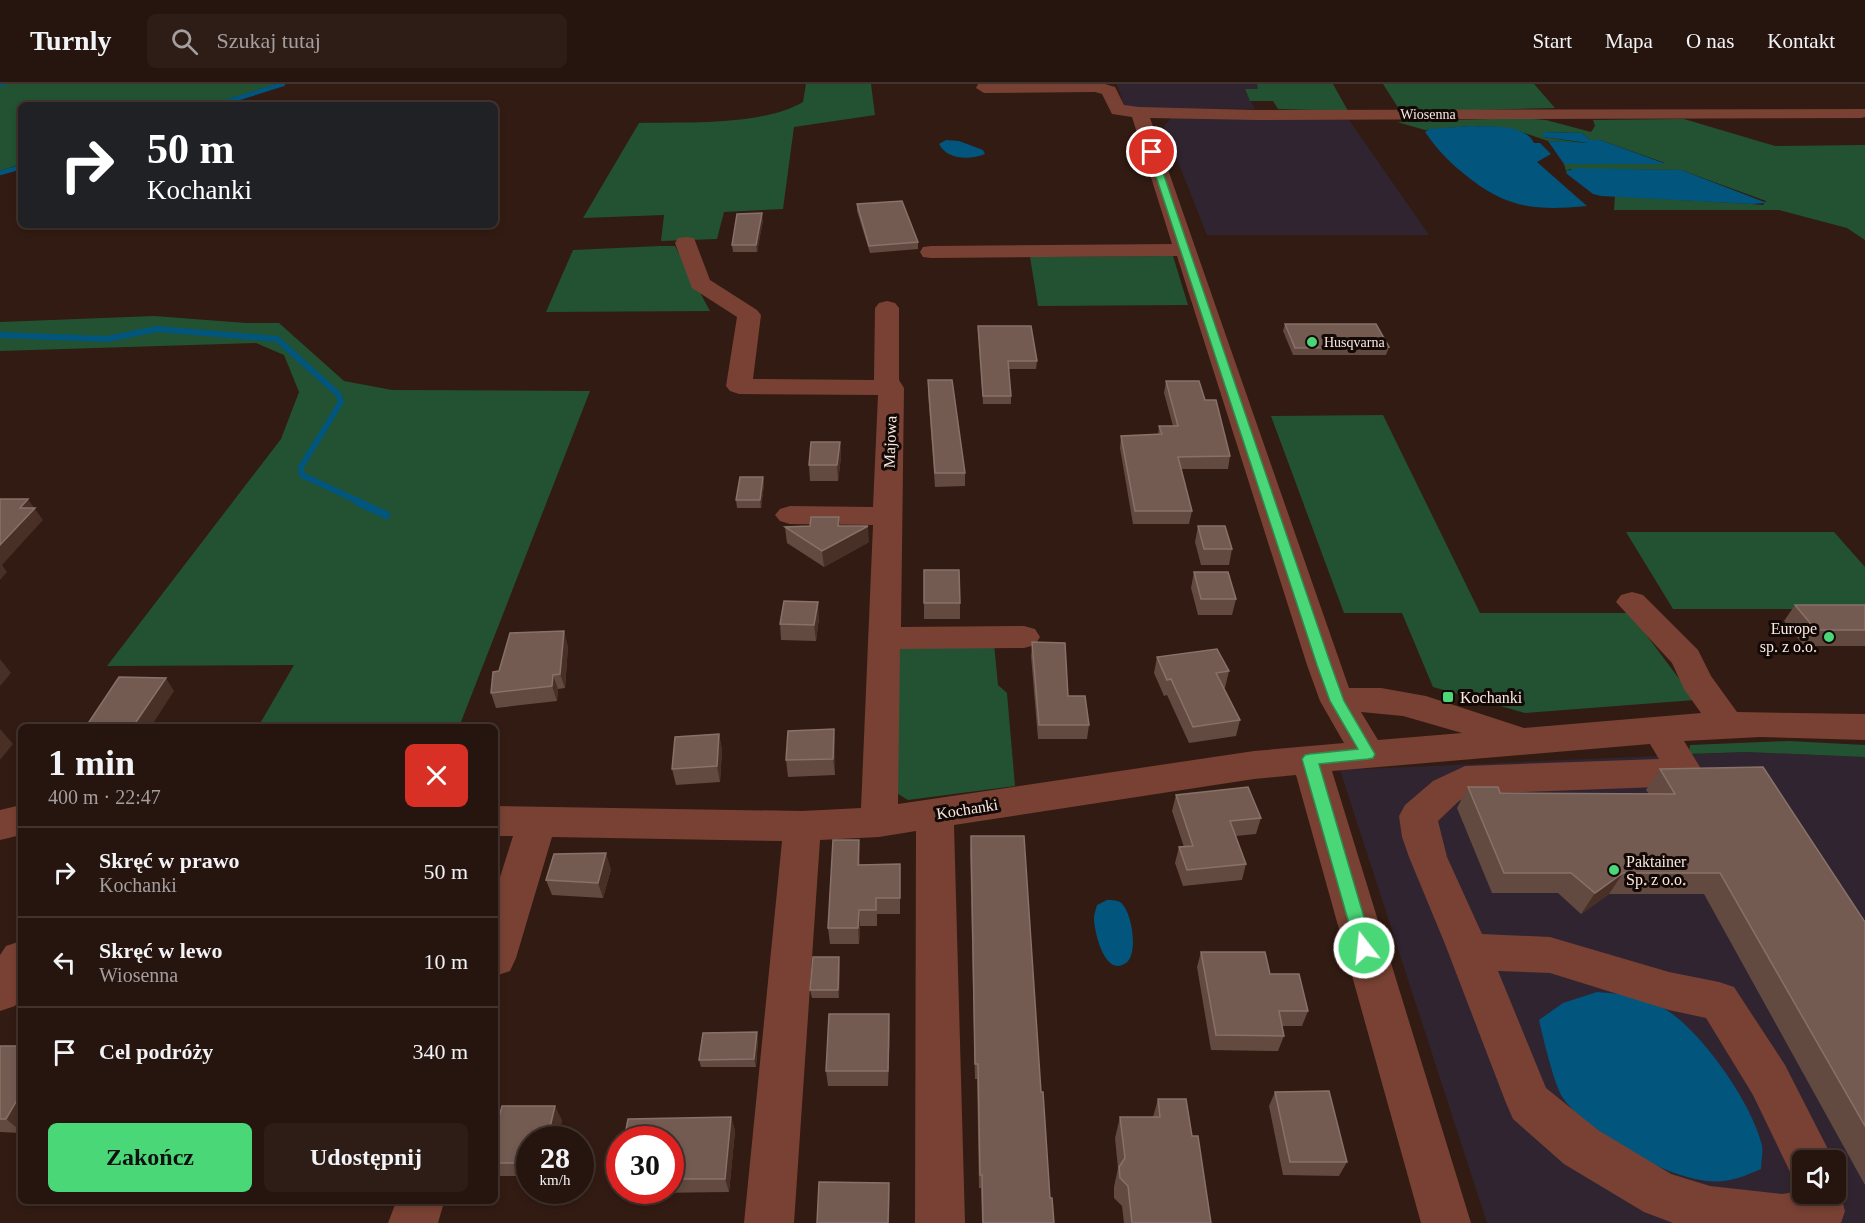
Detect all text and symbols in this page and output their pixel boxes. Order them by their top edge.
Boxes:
search box [147,14,567,68]
text: Turnly [30,25,111,56]
icon: search [168,25,201,58]
text: Szukaj tutaj [216,28,321,53]
text: Start [1532,29,1572,53]
text: Mapa [1605,29,1653,53]
text: O nas [1686,29,1734,53]
text: Kontakt [1767,29,1835,53]
street label: Wiosenna [1400,107,1456,122]
icon: right [48,126,126,204]
text: 50 m [147,126,235,172]
pin [1126,126,1177,177]
icon: arrive [1135,135,1168,168]
text: Kochanki [147,175,252,205]
marker: Husqvarna [1305,335,1319,349]
place label: Husqvarna [1324,335,1385,350]
street label: Majowa [881,416,900,469]
place label: Europe sp. z o.o. [1760,620,1817,656]
marker: Europe sp. z o.o. [1822,630,1836,644]
place label: Kochanki [1460,689,1523,706]
marker: Kochanki [1441,690,1455,704]
text: 1 min [48,743,135,783]
button: close [405,744,468,807]
text: 400 m · 22:47 [48,786,161,808]
street label: Kochanki [935,796,1000,822]
text: Skręć w prawo [99,848,240,873]
place label: Paktainer Sp. z o.o. [1626,853,1687,889]
icon: right [48,856,81,889]
text: 50 m [423,859,468,884]
marker: Paktainer Sp. z o.o. [1607,863,1621,877]
text: Kochanki [99,874,177,896]
position arrow [1332,916,1396,980]
text: Skręć w lewo [99,938,222,963]
icon: left [48,946,81,979]
text: 10 m [423,949,468,974]
text: Wiosenna [99,964,178,986]
icon: arrive [48,1036,81,1069]
text: Cel podróży [99,1039,213,1064]
text: 340 m [412,1039,468,1064]
button: Zakończ [48,1123,252,1192]
button: Udostępnij [264,1123,468,1192]
speed limit sign: 30 [606,1126,684,1204]
text: 28 [540,1141,570,1174]
map controls [1792,1150,1846,1204]
button: sound [1792,1150,1846,1204]
text: km/h [540,1172,570,1188]

